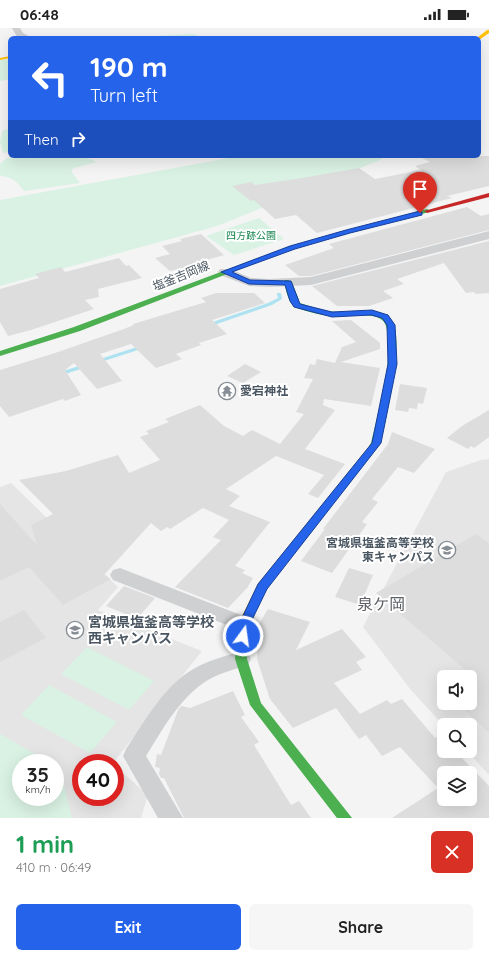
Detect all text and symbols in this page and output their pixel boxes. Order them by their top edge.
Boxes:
text: 06:48 [20,5,59,24]
text: 190 m [90,49,168,84]
icon: left [24,52,76,104]
text: Turn left [90,84,158,107]
icon: right [67,128,89,150]
text: Then [24,130,59,149]
pin [403,172,437,213]
icon: arrive [409,178,431,200]
park label: 四方跡公園 [226,229,276,242]
street label: 塩釜吉岡線 [150,257,211,294]
temple icon: 愛宕神社 [217,381,237,401]
place label: 愛宕神社 [240,383,288,398]
place label: 宮城県塩釜高等学校 東キャンパス [326,535,434,564]
school or university icon: 宮城県塩釜高等学校 東キャンパス [437,540,457,560]
district label: 泉ケ岡 [357,594,405,614]
place label: 宮城県塩釜高等学校 西キャンパス [88,613,214,647]
position arrow [222,615,264,657]
school or university icon: 宮城県塩釜高等学校 西キャンパス [65,620,85,640]
map controls [437,670,477,806]
button: sound [437,670,477,710]
button: search [437,718,477,758]
speed limit sign: 40 [72,754,124,806]
text: 35 [27,762,49,787]
button: layers [437,766,477,806]
text: km/h [25,783,51,796]
text: 1 min [16,829,74,859]
button: close [431,831,473,873]
text: 410 m · 06:49 [16,859,91,875]
button: Exit [16,904,241,950]
button: Share [249,904,473,950]

